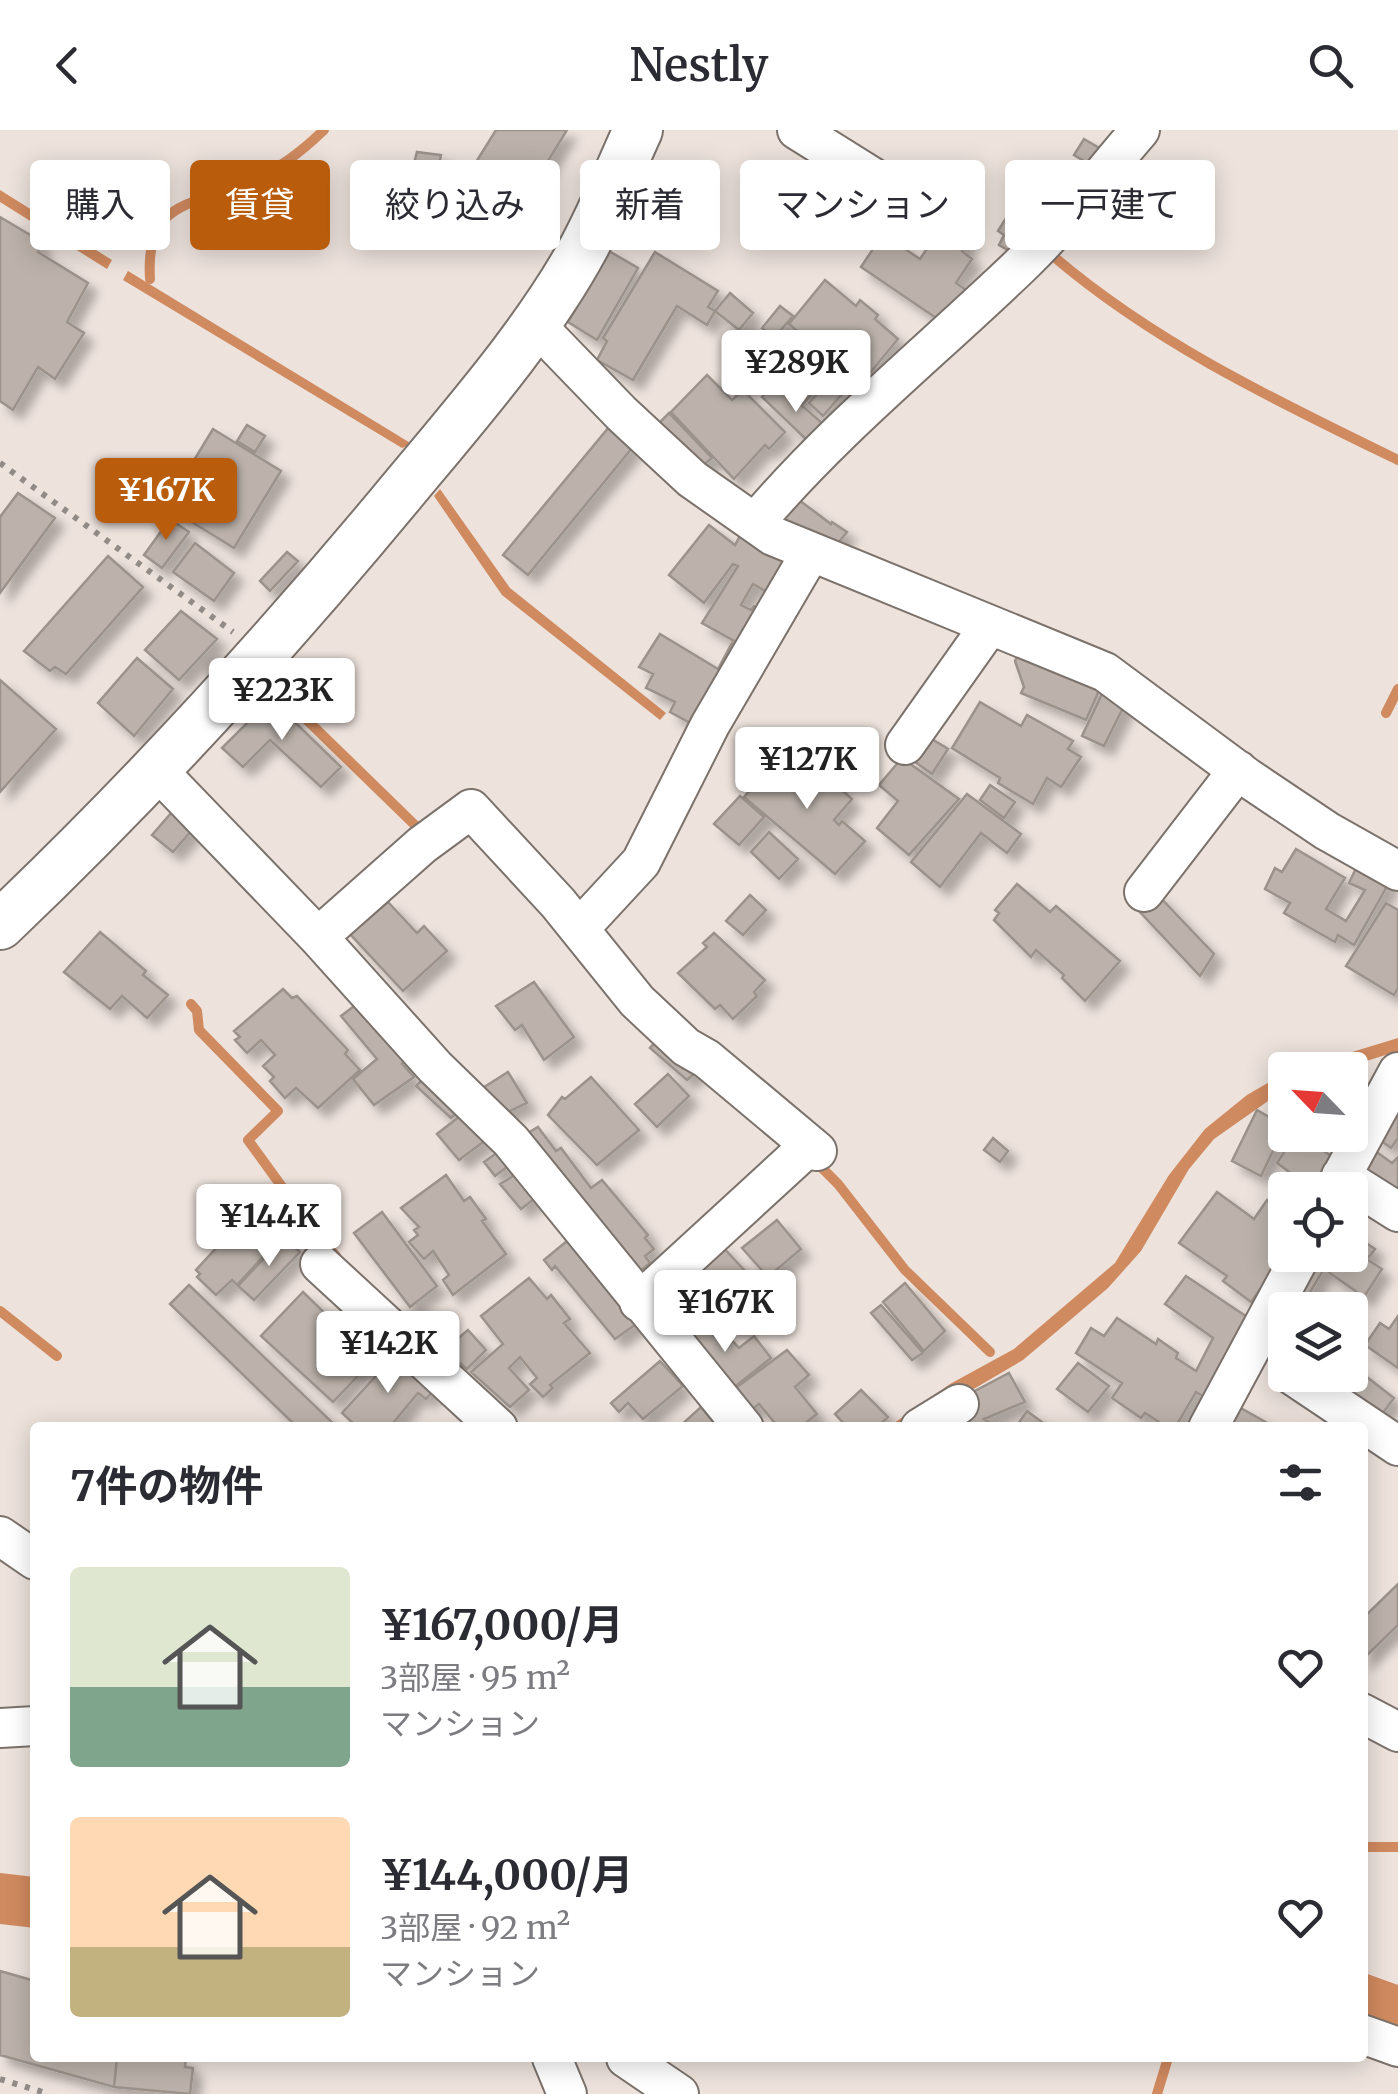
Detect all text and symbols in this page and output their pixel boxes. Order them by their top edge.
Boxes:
text: Nestly [630,37,768,93]
icon: back [40,38,95,93]
icon: search [1303,38,1358,93]
chip: 購入 [30,160,170,250]
chip: 賃貸 [190,160,330,250]
chip: 絞り込み [350,160,560,250]
chip: 新着 [580,160,720,250]
chip: マンション [740,160,985,250]
chip: 一戸建て [1005,160,1215,250]
pin: ¥289K [726,330,866,415]
text: ¥289K [743,342,849,382]
pin: ¥167K [96,458,236,543]
text: ¥167K [117,470,215,510]
pin: ¥223K [212,658,352,743]
text: ¥223K [231,670,333,710]
pin: ¥127K [737,727,877,812]
text: ¥127K [757,739,857,779]
north arrow [1268,1052,1368,1152]
map controls [1268,1052,1368,1392]
button: locate [1268,1172,1368,1272]
pin: ¥144K [199,1184,339,1269]
text: ¥144K [218,1196,320,1236]
pin: ¥167K [655,1270,795,1355]
text: ¥167K [676,1282,774,1322]
button: layers [1268,1292,1368,1392]
pin: ¥142K [318,1311,458,1396]
text: ¥142K [338,1323,438,1363]
icon: filters [1273,1455,1328,1510]
text: 7件の物件 [70,1460,263,1512]
text: ¥167,000/月 [380,1599,624,1651]
icon: home [150,1607,270,1727]
icon: heart [1273,1640,1328,1695]
text: 3部屋 · 95 m² [380,1658,570,1698]
text: マンション [380,1704,540,1744]
text: ¥144,000/月 [380,1849,634,1901]
icon: home [150,1857,270,1977]
icon: heart [1273,1890,1328,1945]
text: 3部屋 · 92 m² [380,1908,570,1948]
text: マンション [380,1954,540,1994]

